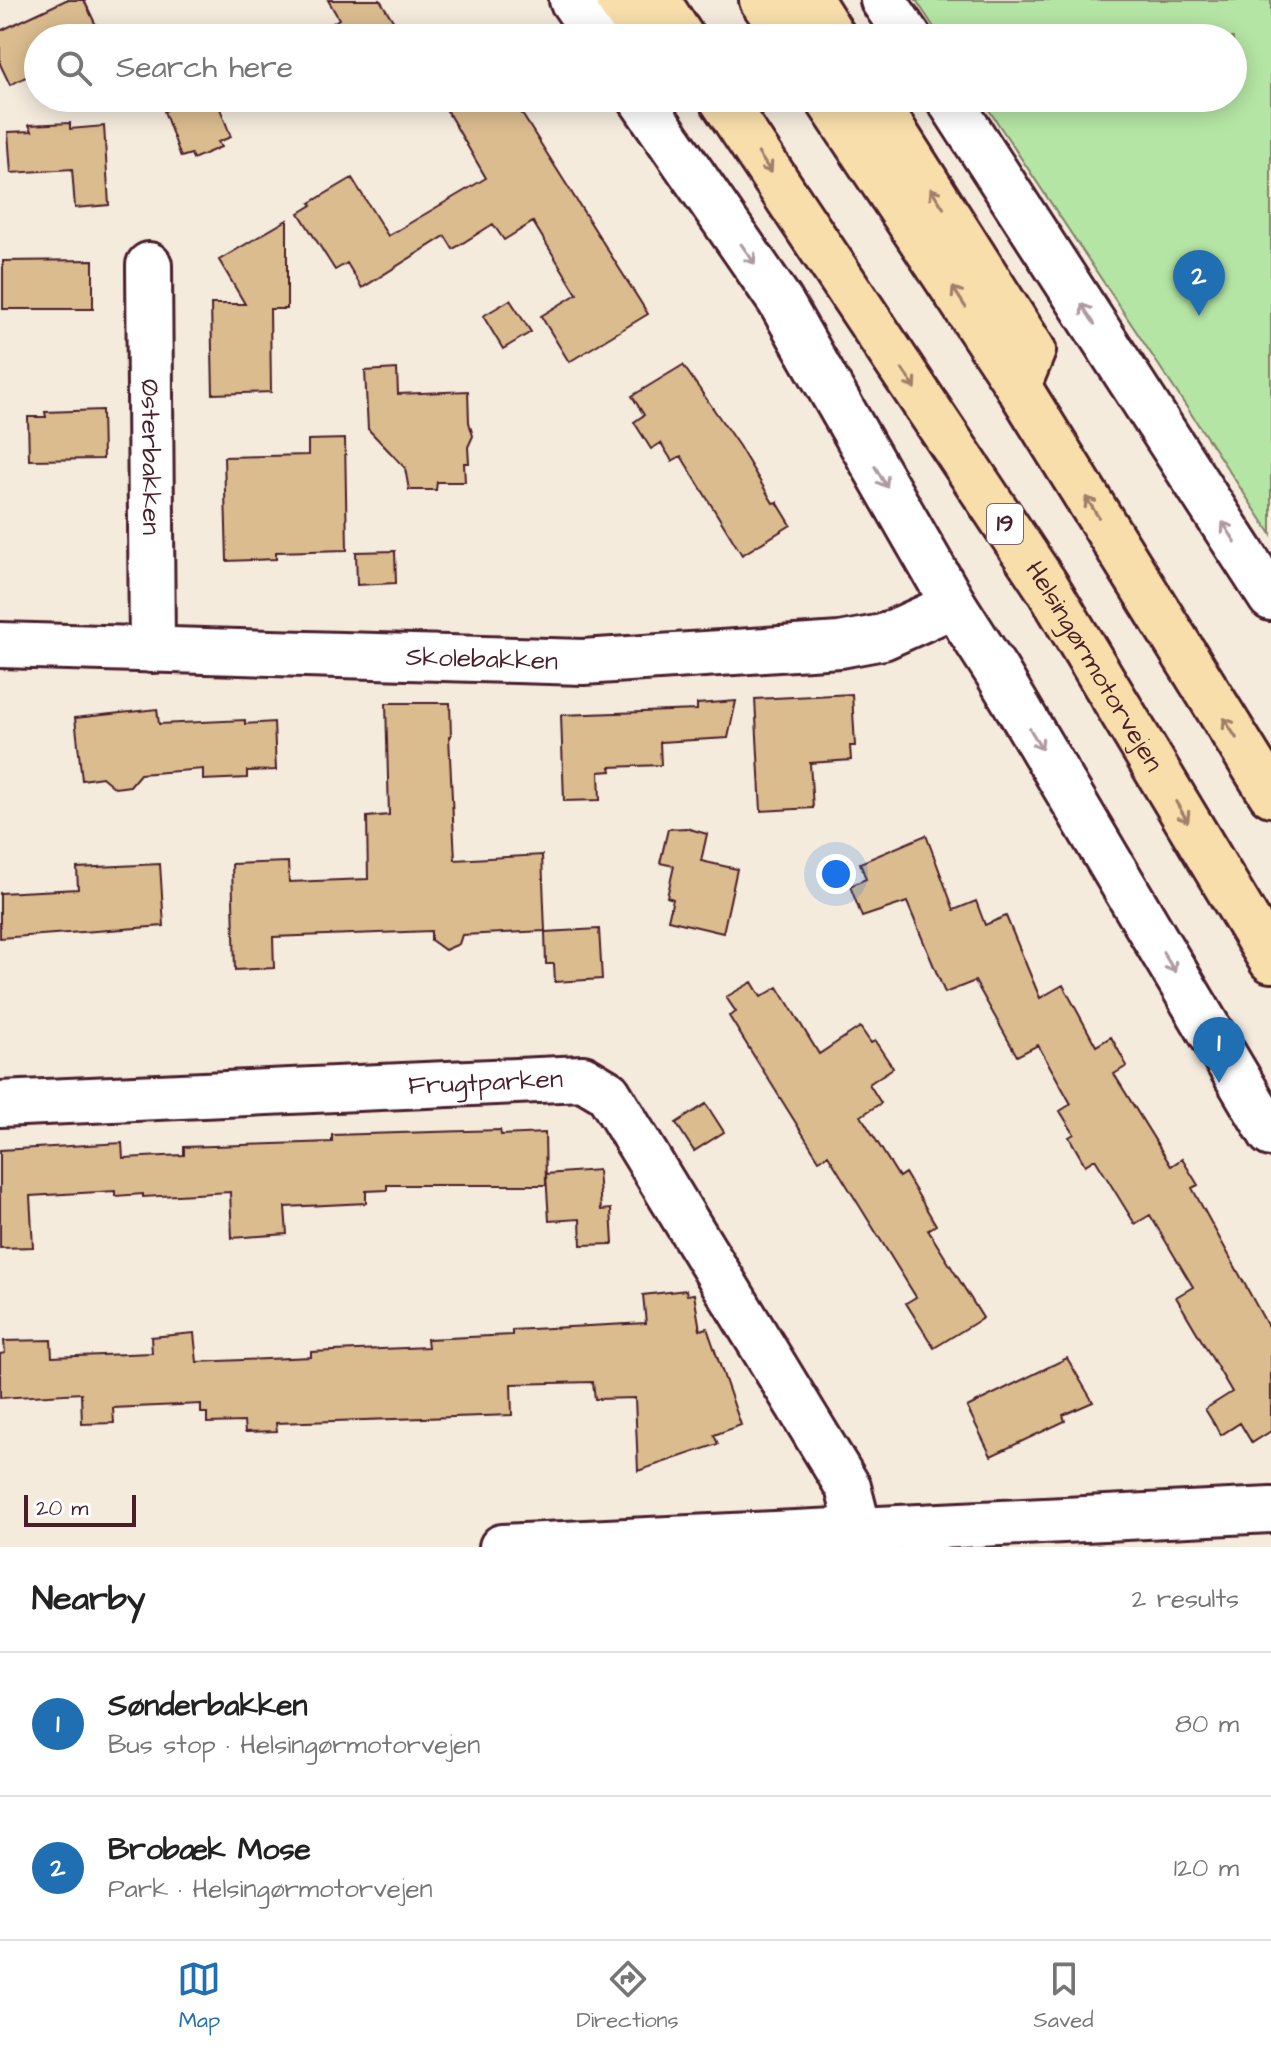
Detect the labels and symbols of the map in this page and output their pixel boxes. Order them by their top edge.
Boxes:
one-way arrow [757,151,773,174]
one-way arrow [929,188,946,210]
one-way arrow [740,243,756,265]
pin: 2 [1173,250,1225,316]
one-way arrow [951,287,967,309]
one-way arrow [1079,303,1095,326]
one-way arrow [900,368,917,390]
street label: Østerbakken [132,379,169,535]
one-way arrow [873,465,889,488]
one-way arrow [1084,496,1100,519]
road number: 19 [987,504,1023,544]
one-way arrow [1220,521,1236,544]
street label: Helsingørmotorvejen [1017,554,1172,778]
street label: Skolebakken [405,639,558,679]
one-way arrow [1221,717,1237,740]
one-way arrow [1029,727,1045,750]
one-way arrow [1174,800,1190,823]
your location [816,854,856,894]
one-way arrow [1161,950,1177,973]
pin: 1 [1193,1017,1245,1083]
street label: Frugtparken [407,1061,564,1104]
scale bar [24,1491,136,1527]

